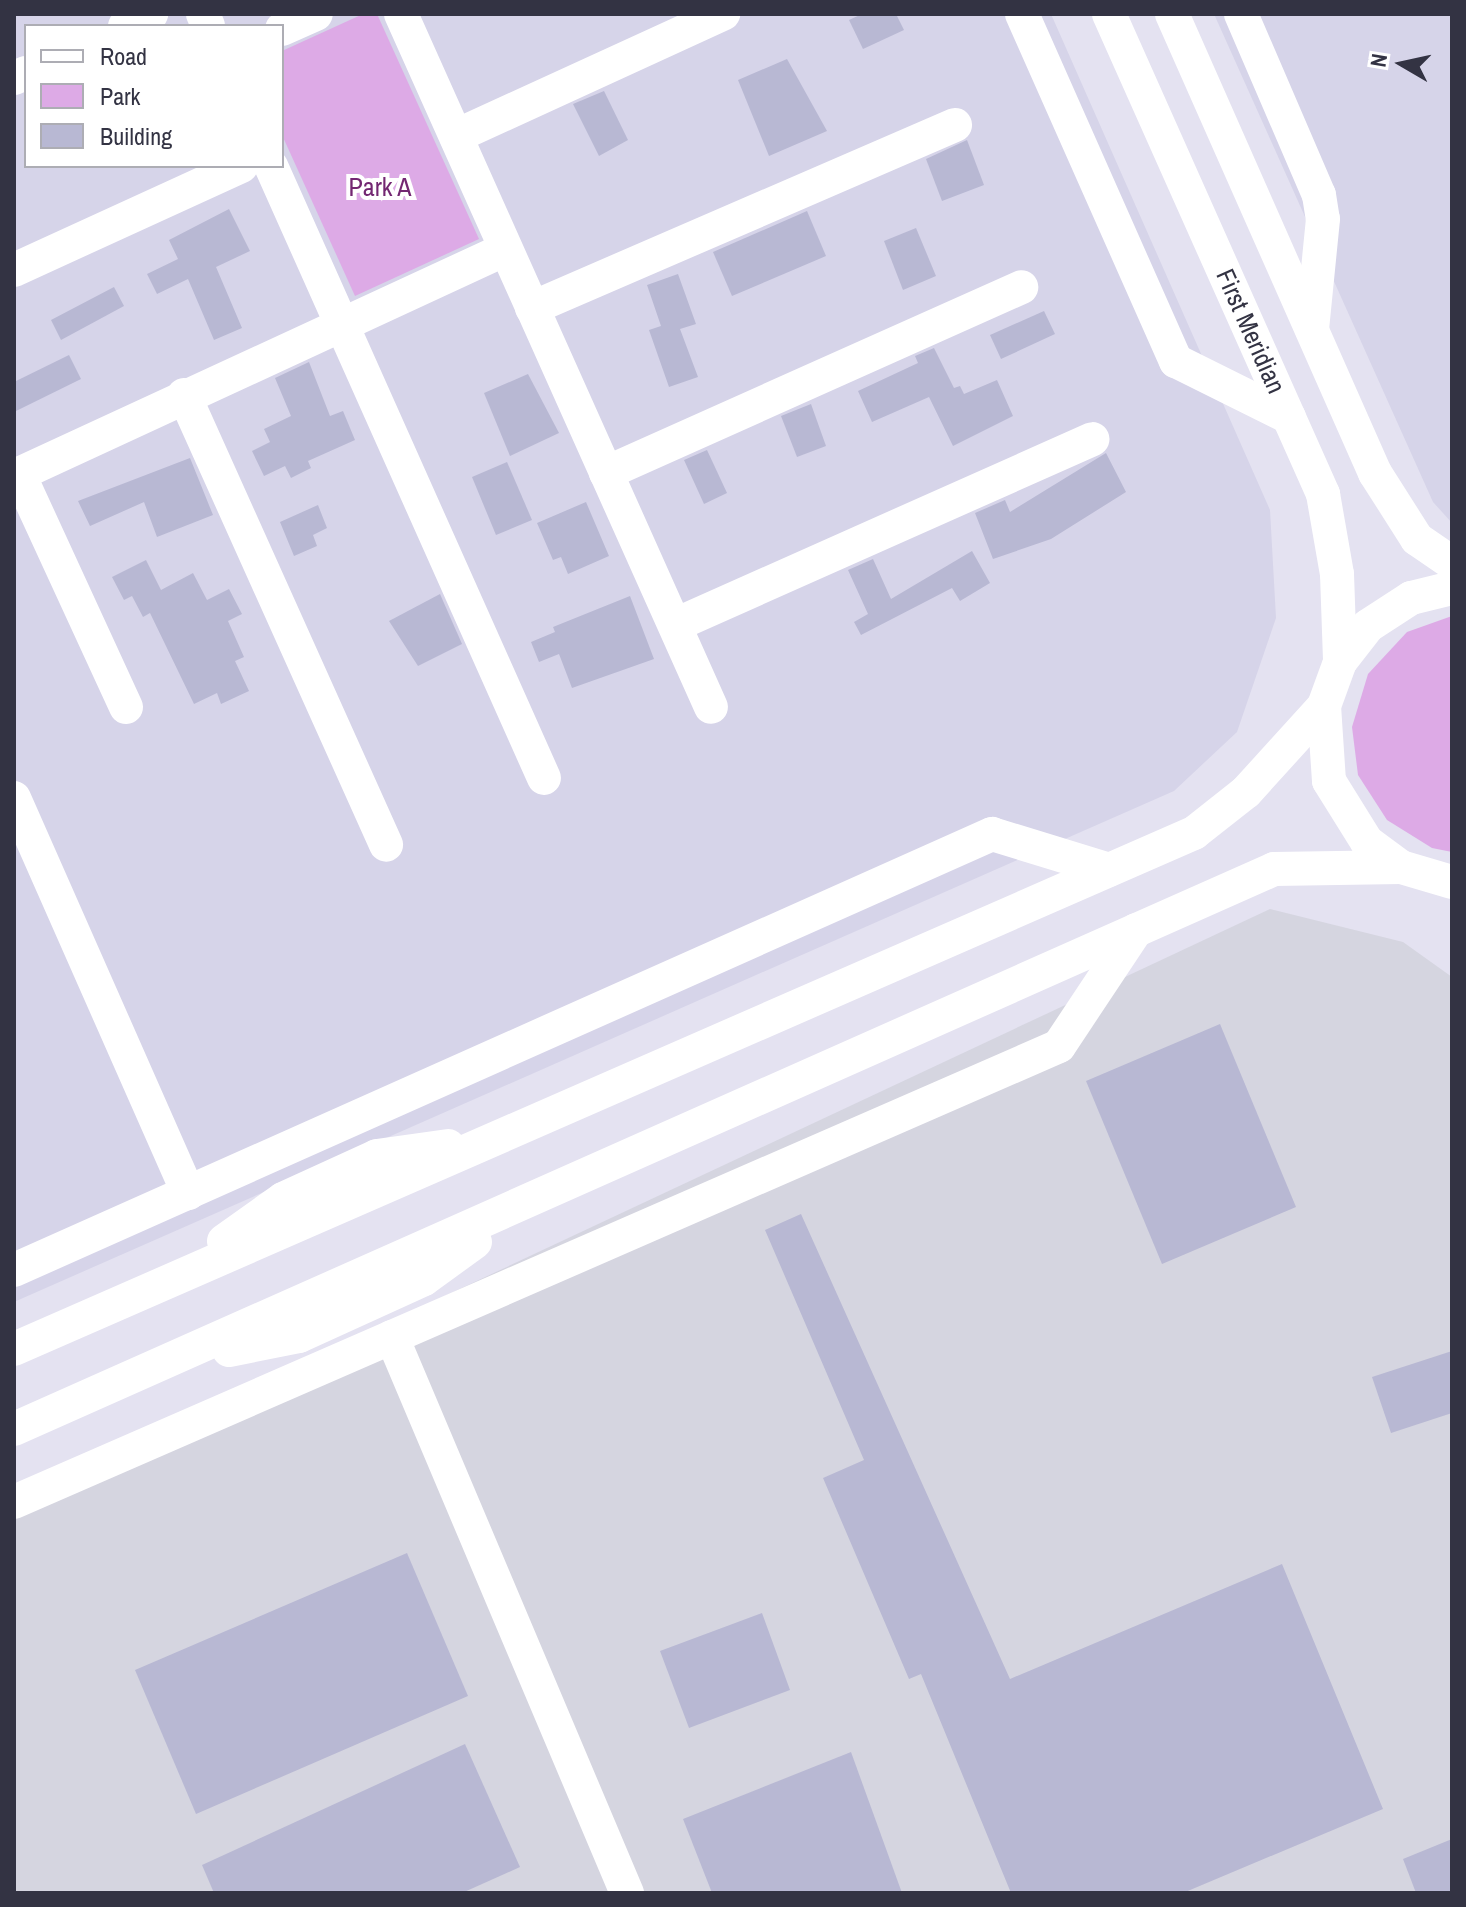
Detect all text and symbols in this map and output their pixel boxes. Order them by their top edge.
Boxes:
legend [24,24,284,168]
north arrow [1362,24,1442,104]
text: Road [100,40,147,72]
text: N [1362,51,1394,69]
text: Park [100,80,140,112]
text: Building [100,120,172,152]
park label: Park A [348,171,412,203]
street label: First Meridian [1210,264,1292,398]

